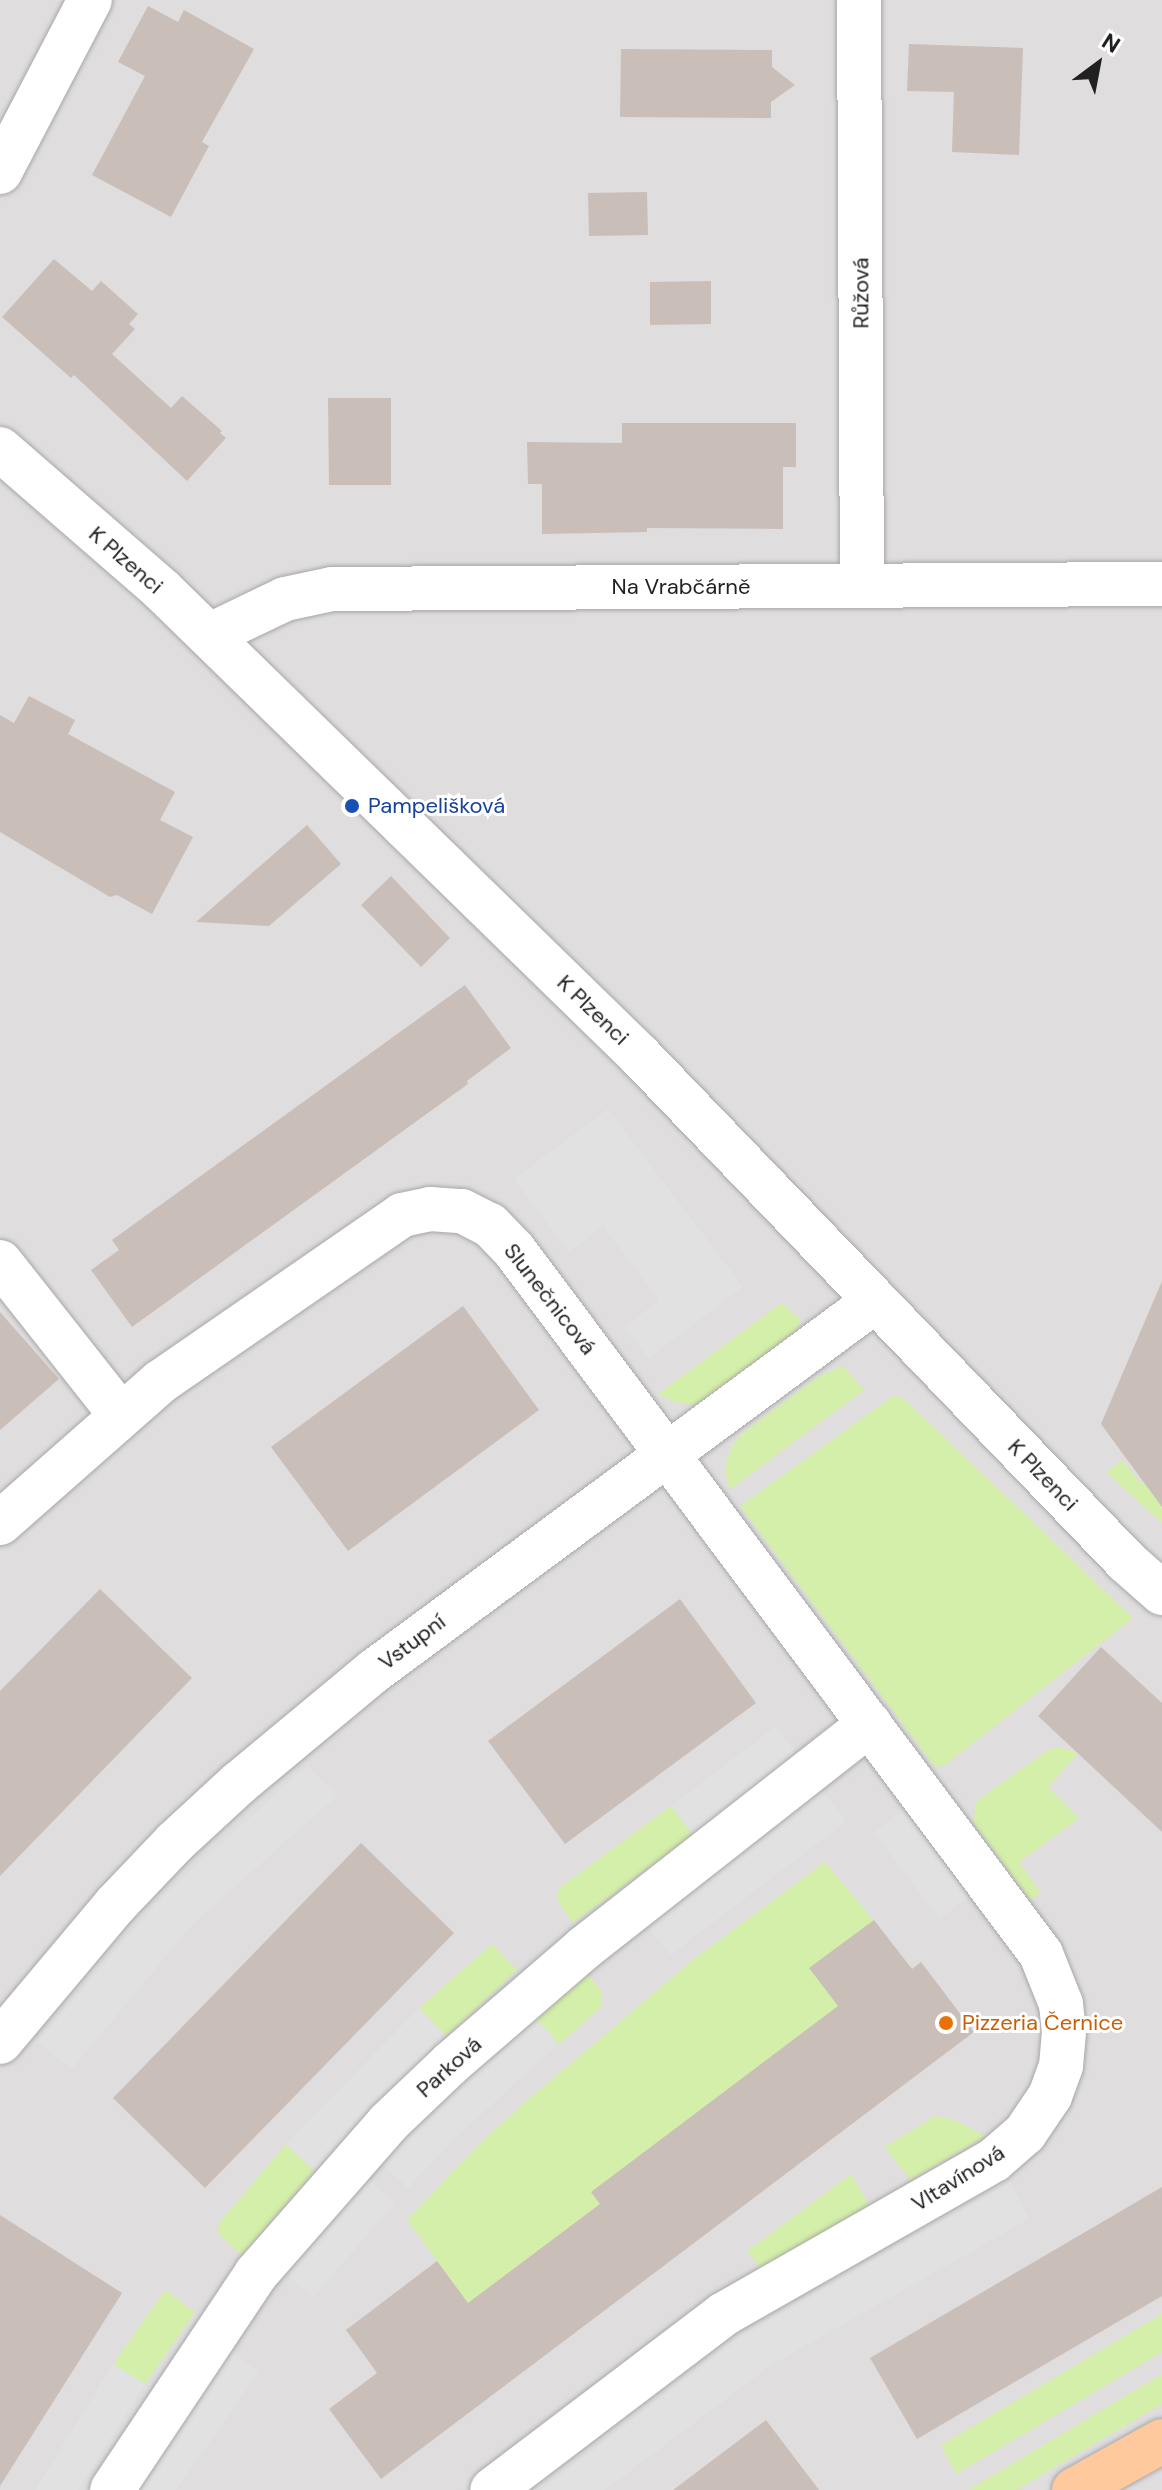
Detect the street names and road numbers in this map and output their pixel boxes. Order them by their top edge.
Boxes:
street label: Růžová [848,257,874,329]
street label: K Plzenci [84,521,168,599]
street label: Na Vrabčárně [612,574,750,600]
street label: K Plzenci [552,969,634,1051]
street label: Slunečnicová [498,1238,602,1360]
street label: K Plzenci [1002,1434,1084,1516]
street label: Vstupní [373,1608,451,1676]
street label: Parková [411,2031,487,2103]
street label: Vltavínová [907,2139,1009,2217]

